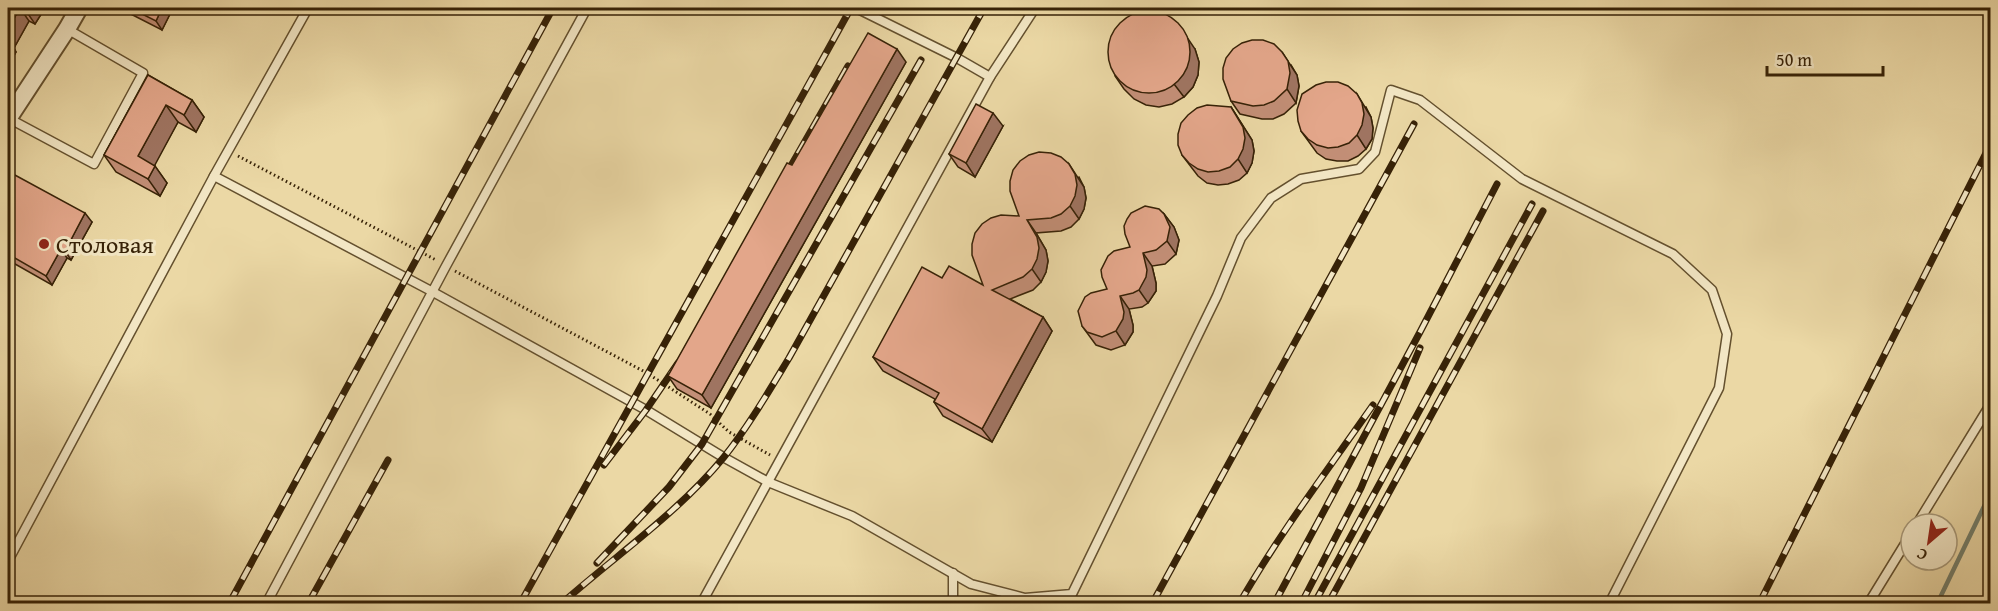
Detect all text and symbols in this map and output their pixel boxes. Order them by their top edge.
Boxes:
scale bar [1767,39,1882,77]
text: 50 m [1776,46,1812,73]
place label: Столовая [56,227,154,262]
marker: Столовая [37,237,51,251]
north arrow [1899,512,1959,572]
text: С [1912,542,1932,568]

